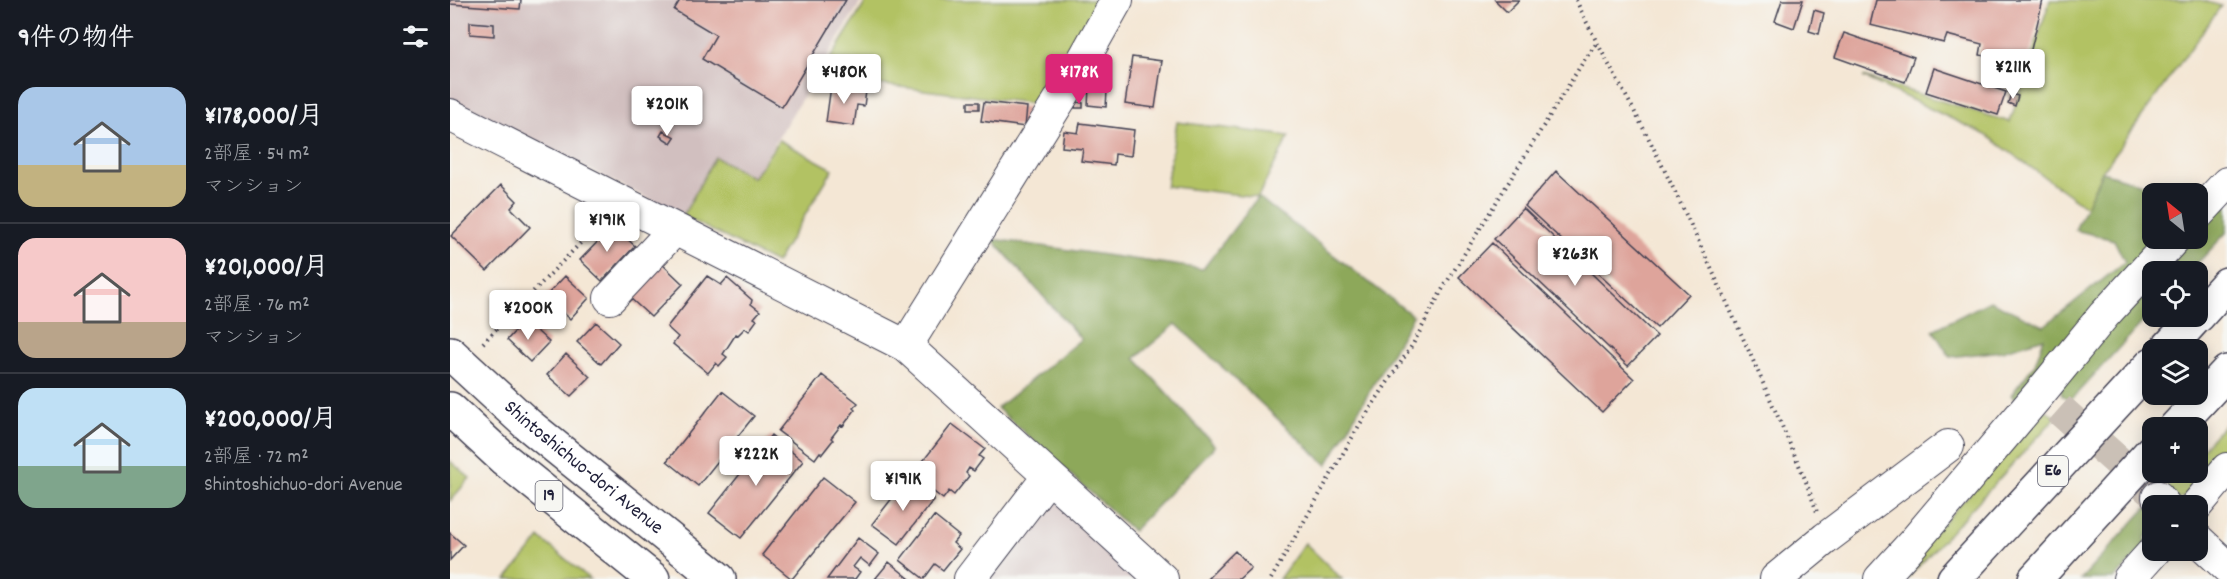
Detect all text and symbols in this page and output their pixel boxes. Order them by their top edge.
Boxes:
icon: filters [399,20,432,53]
text: 9件の物件 [18,21,134,58]
pin: ¥211K [1971,49,2055,100]
pin: ¥480K [802,54,886,105]
pin: ¥178K [1037,54,1121,105]
text: ¥211K [1995,54,2031,82]
text: ¥480K [821,59,867,87]
text: ¥178K [1060,59,1098,87]
pin: ¥201K [625,86,709,137]
text: ¥201K [646,91,688,119]
text: ¥178,000/月 [204,99,324,136]
icon: home [66,111,138,183]
text: 2部屋 · 54 m² [204,141,310,169]
text: マンション [204,174,303,202]
north arrow [2142,183,2208,249]
map controls [2142,183,2208,561]
pin: ¥191K [565,202,649,253]
text: ¥191K [589,207,625,235]
pin: ¥263K [1533,236,1617,287]
text: ¥263K [1552,241,1598,269]
text: ¥201,000/月 [204,250,329,287]
button: locate [2142,261,2208,327]
icon: home [66,262,138,334]
pin: ¥200K [486,290,570,341]
text: 2部屋 · 76 m² [204,292,310,320]
text: ¥200K [503,295,553,323]
text: マンション [204,325,303,353]
button: layers [2142,339,2208,405]
street label: Shintoshichuo-dori Avenue [497,395,669,542]
text: ¥200,000/月 [204,402,337,439]
icon: home [66,412,138,484]
button: + [2142,417,2208,483]
pin: ¥222K [714,436,798,487]
text: ¥222K [733,441,779,469]
text: 2部屋 · 72 m² [204,444,308,472]
road number: E6 [2038,456,2068,486]
pin: ¥191K [861,461,945,512]
text: ¥191K [885,466,921,494]
text: Shintoshichuo-dori Avenue [204,472,403,500]
road number: 19 [536,481,562,511]
button: − [2142,495,2208,561]

